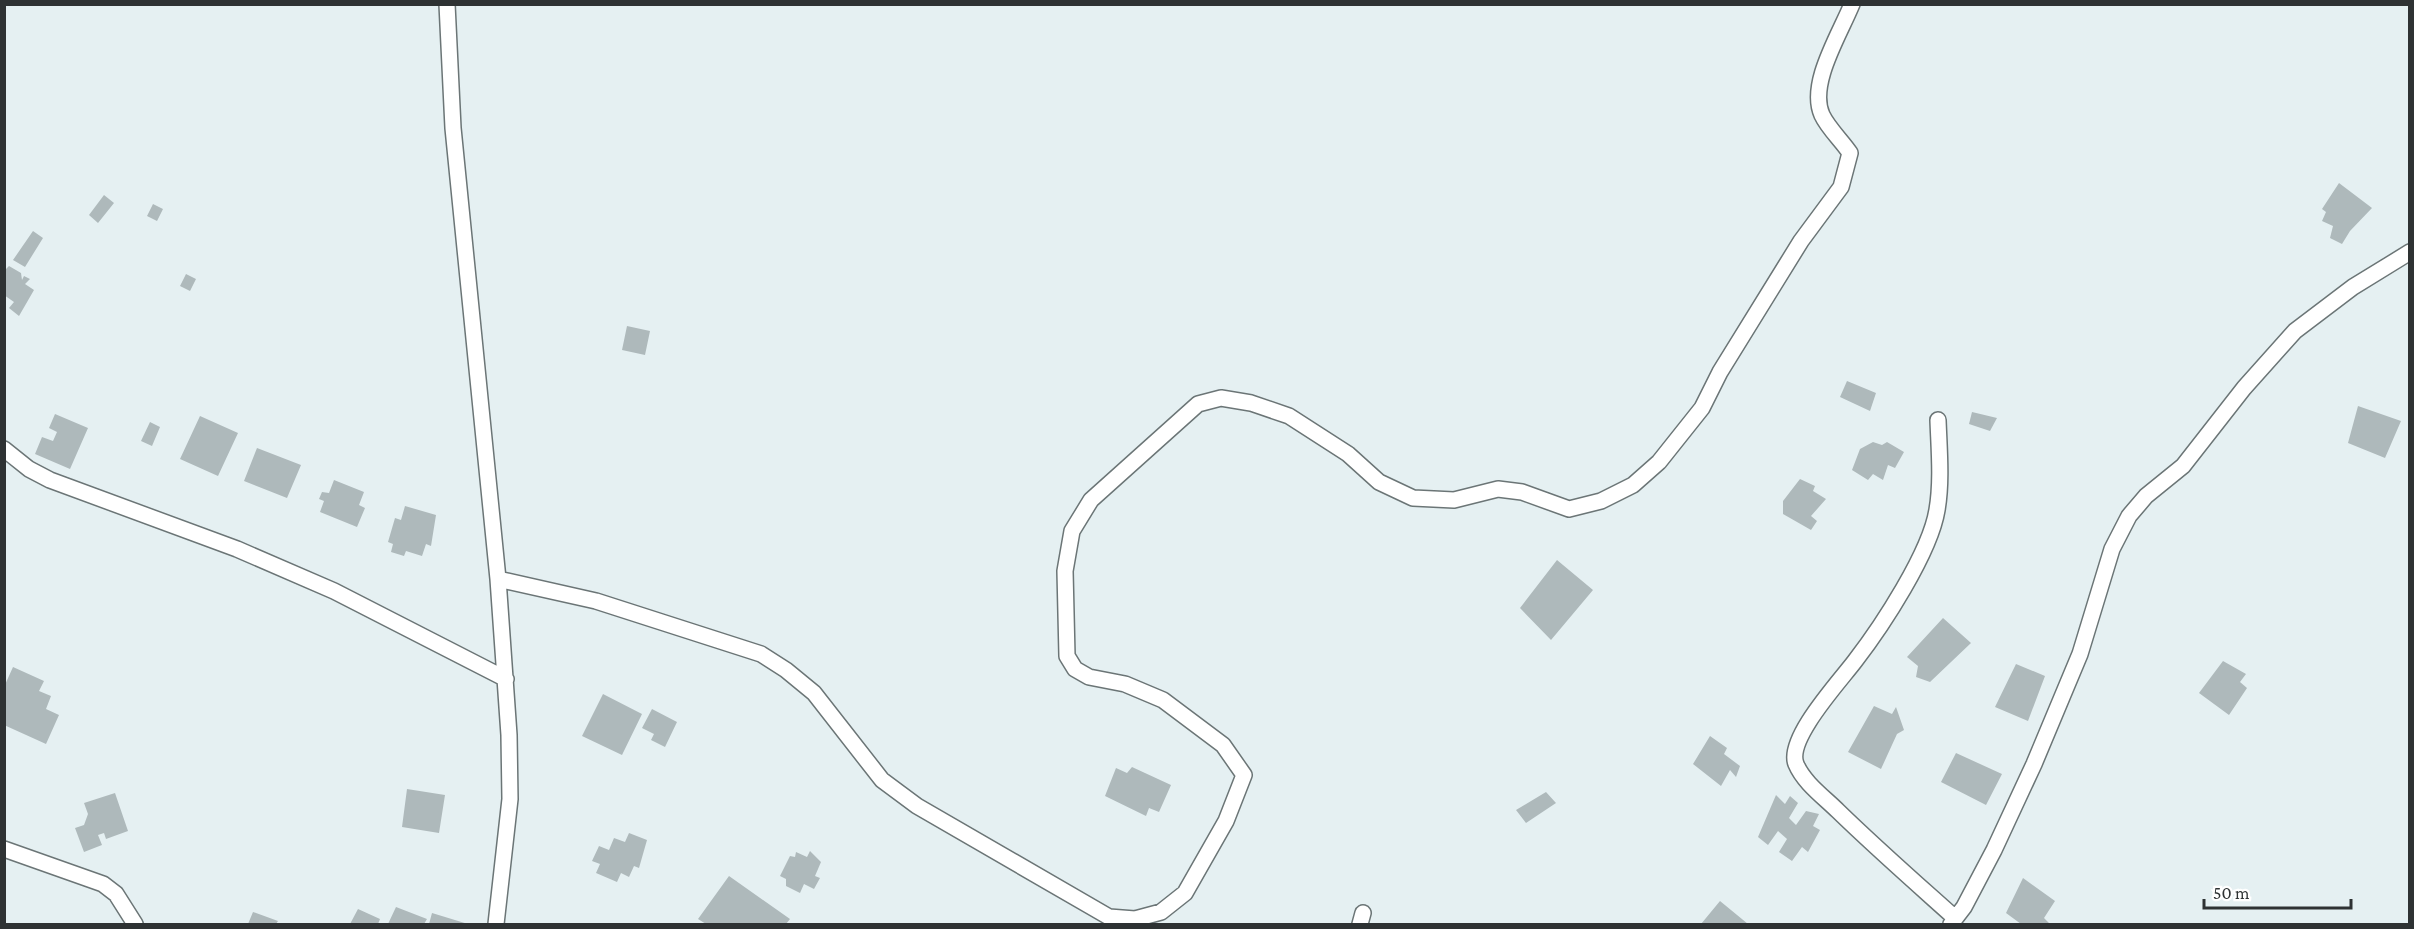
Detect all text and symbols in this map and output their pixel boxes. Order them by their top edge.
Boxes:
scale bar [2204,872,2351,910]
text: 50 m [2213,883,2250,903]

